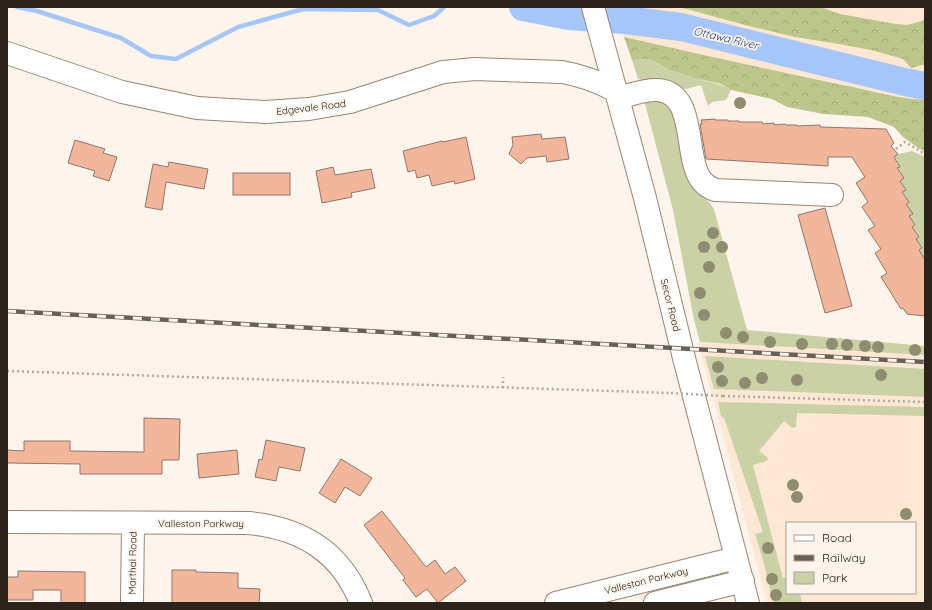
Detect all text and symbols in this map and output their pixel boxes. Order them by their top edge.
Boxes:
water label: Ottawa River [692,24,762,53]
street label: Edgevale Road [275,97,347,118]
street label: Secor Road [658,277,683,333]
street label: Valleston Parkway [158,517,244,530]
legend [786,522,916,594]
text: Road [822,530,852,545]
street label: Marthal Road [125,531,140,595]
text: Railway [822,550,866,565]
street label: Valleston Parkway [603,564,689,597]
text: Park [822,570,847,585]

